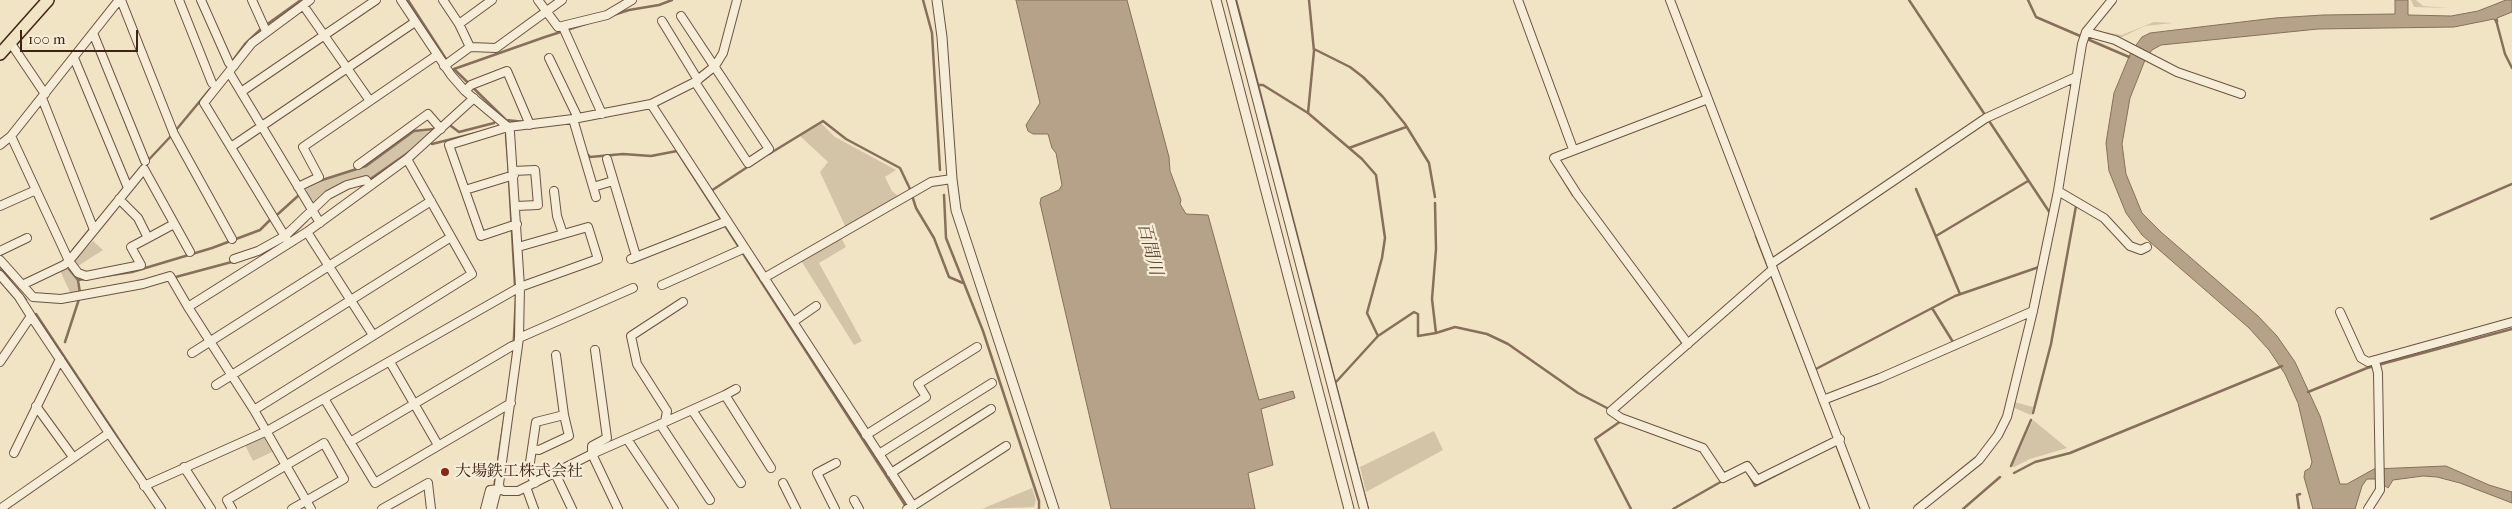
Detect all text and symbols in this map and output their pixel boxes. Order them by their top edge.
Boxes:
scale bar [22,20,140,52]
text: 100 m [28,30,66,48]
water label: 百間川 [1132,220,1166,278]
place label: 大場鉄工株式会社 [455,462,583,482]
marker: 大場鉄工株式会社 [439,466,451,478]

